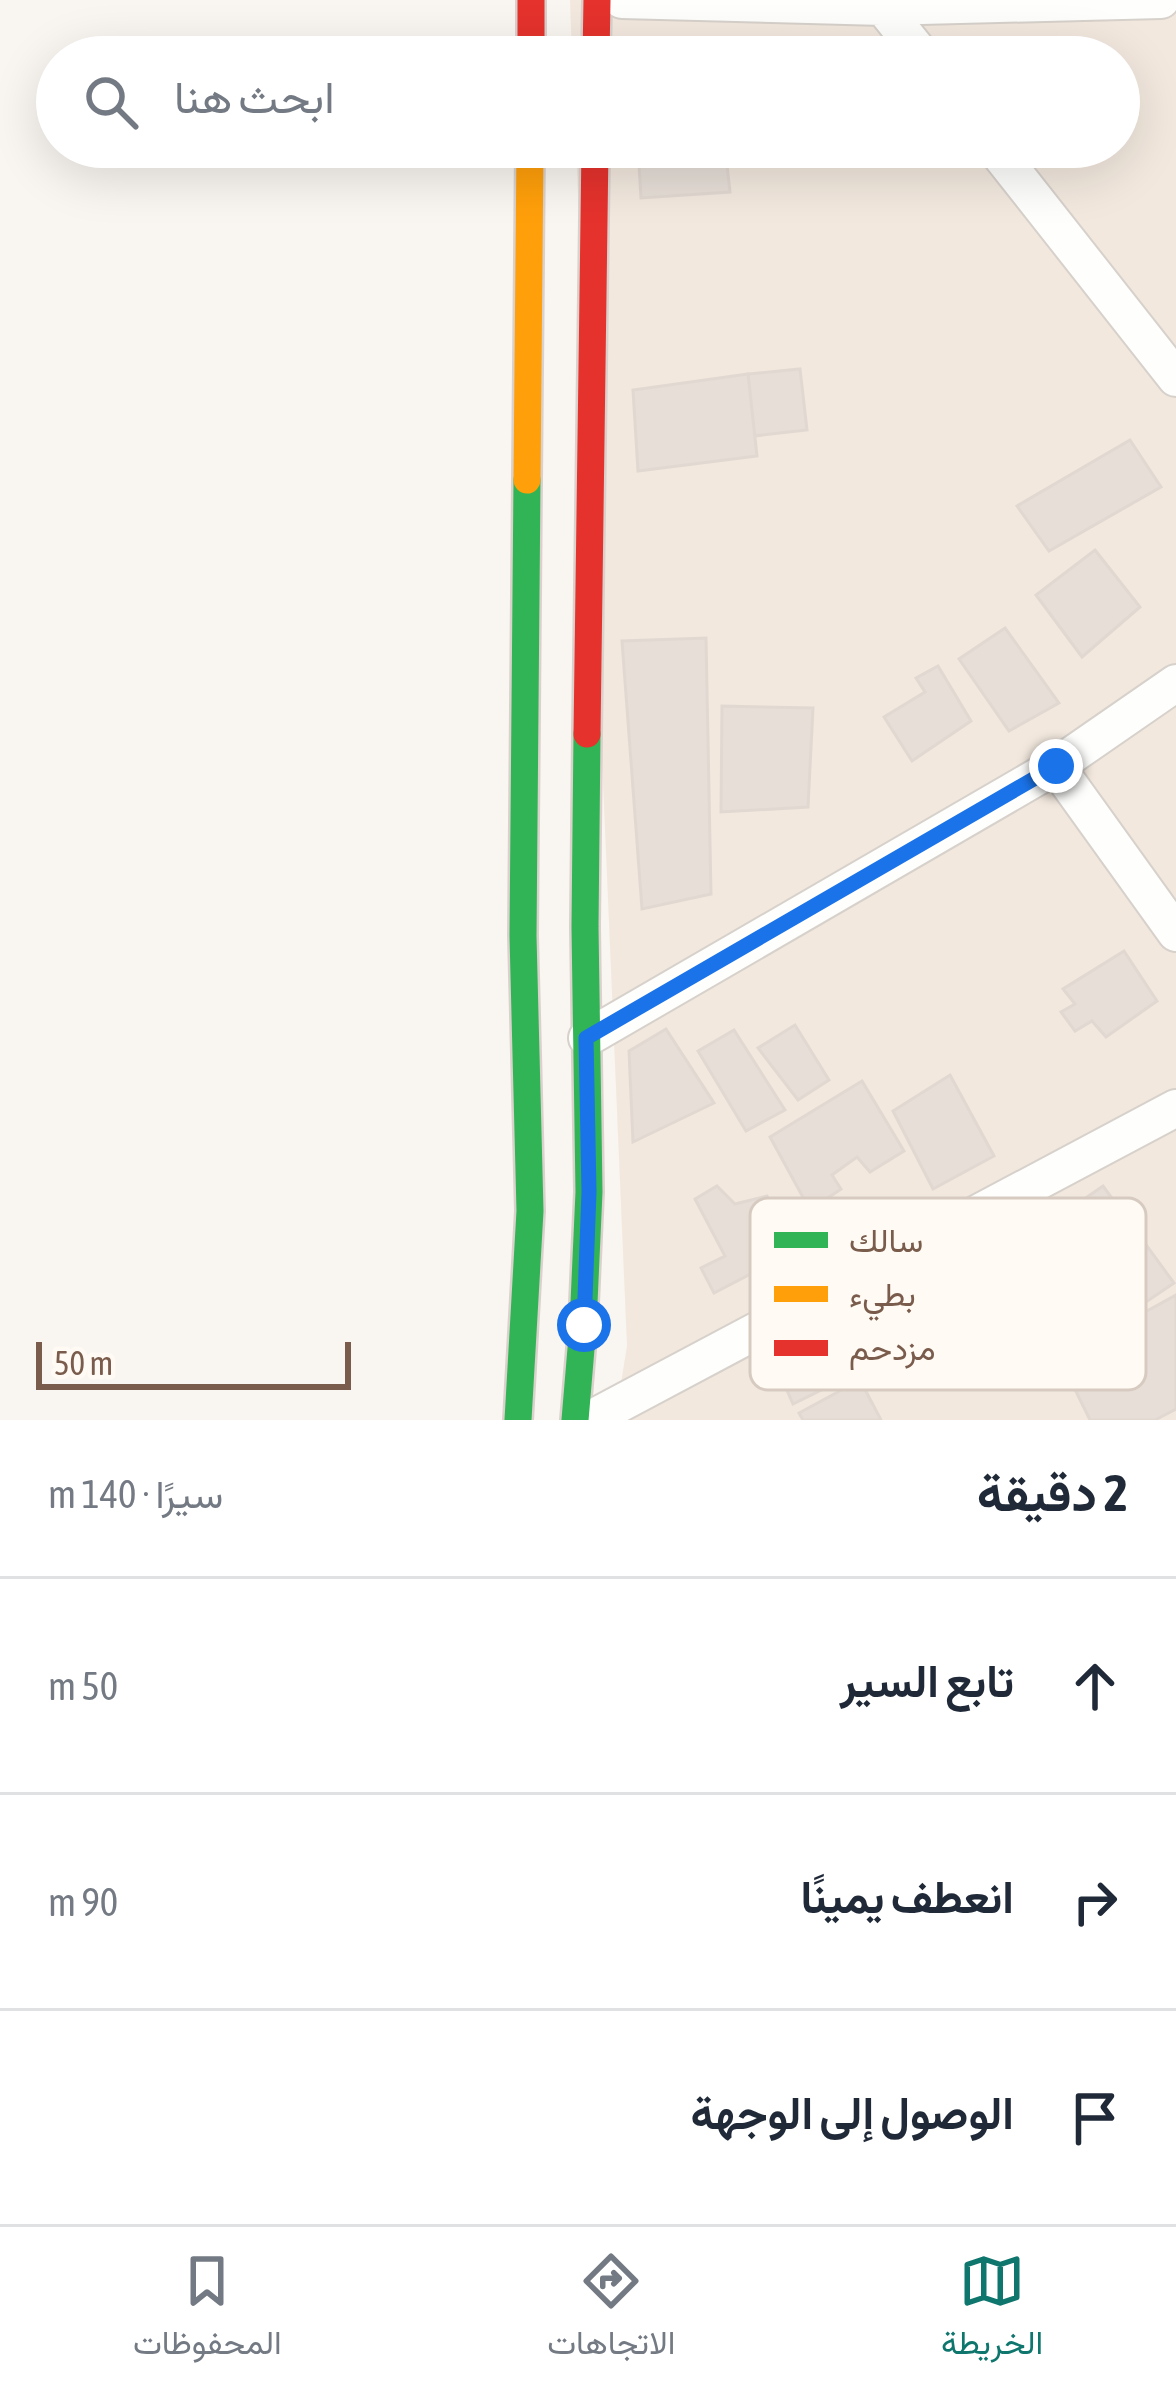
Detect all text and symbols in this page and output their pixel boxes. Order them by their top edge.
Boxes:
search box [36,36,1140,168]
icon: search [78,69,144,135]
text: ابحث هنا [174,71,335,123]
route end [1029,739,1083,793]
legend [750,1198,1146,1390]
text: سالك [849,1221,923,1259]
text: بطيء [849,1275,916,1321]
route start [557,1298,611,1352]
text: مزدحم [849,1329,936,1370]
scale bar [36,1336,351,1389]
text: 50 m [54,1344,113,1382]
text: 2 دقيقة [977,1463,1128,1522]
text: سيرًا · 140 m [48,1472,223,1516]
icon: ahead [1062,1653,1128,1719]
text: تابع السير [840,1655,1014,1707]
text: 50 m [48,1664,118,1708]
icon: right [1062,1869,1128,1935]
text: انعطف يمينًا [800,1871,1014,1923]
text: 90 m [48,1880,118,1924]
icon: arrive [1062,2085,1128,2151]
text: الوصول إلى الوجهة [691,2087,1014,2139]
tab: المحفوظات [133,2248,282,2372]
tab: الاتجاهات [547,2248,675,2372]
tab: الخريطة [941,2248,1043,2372]

